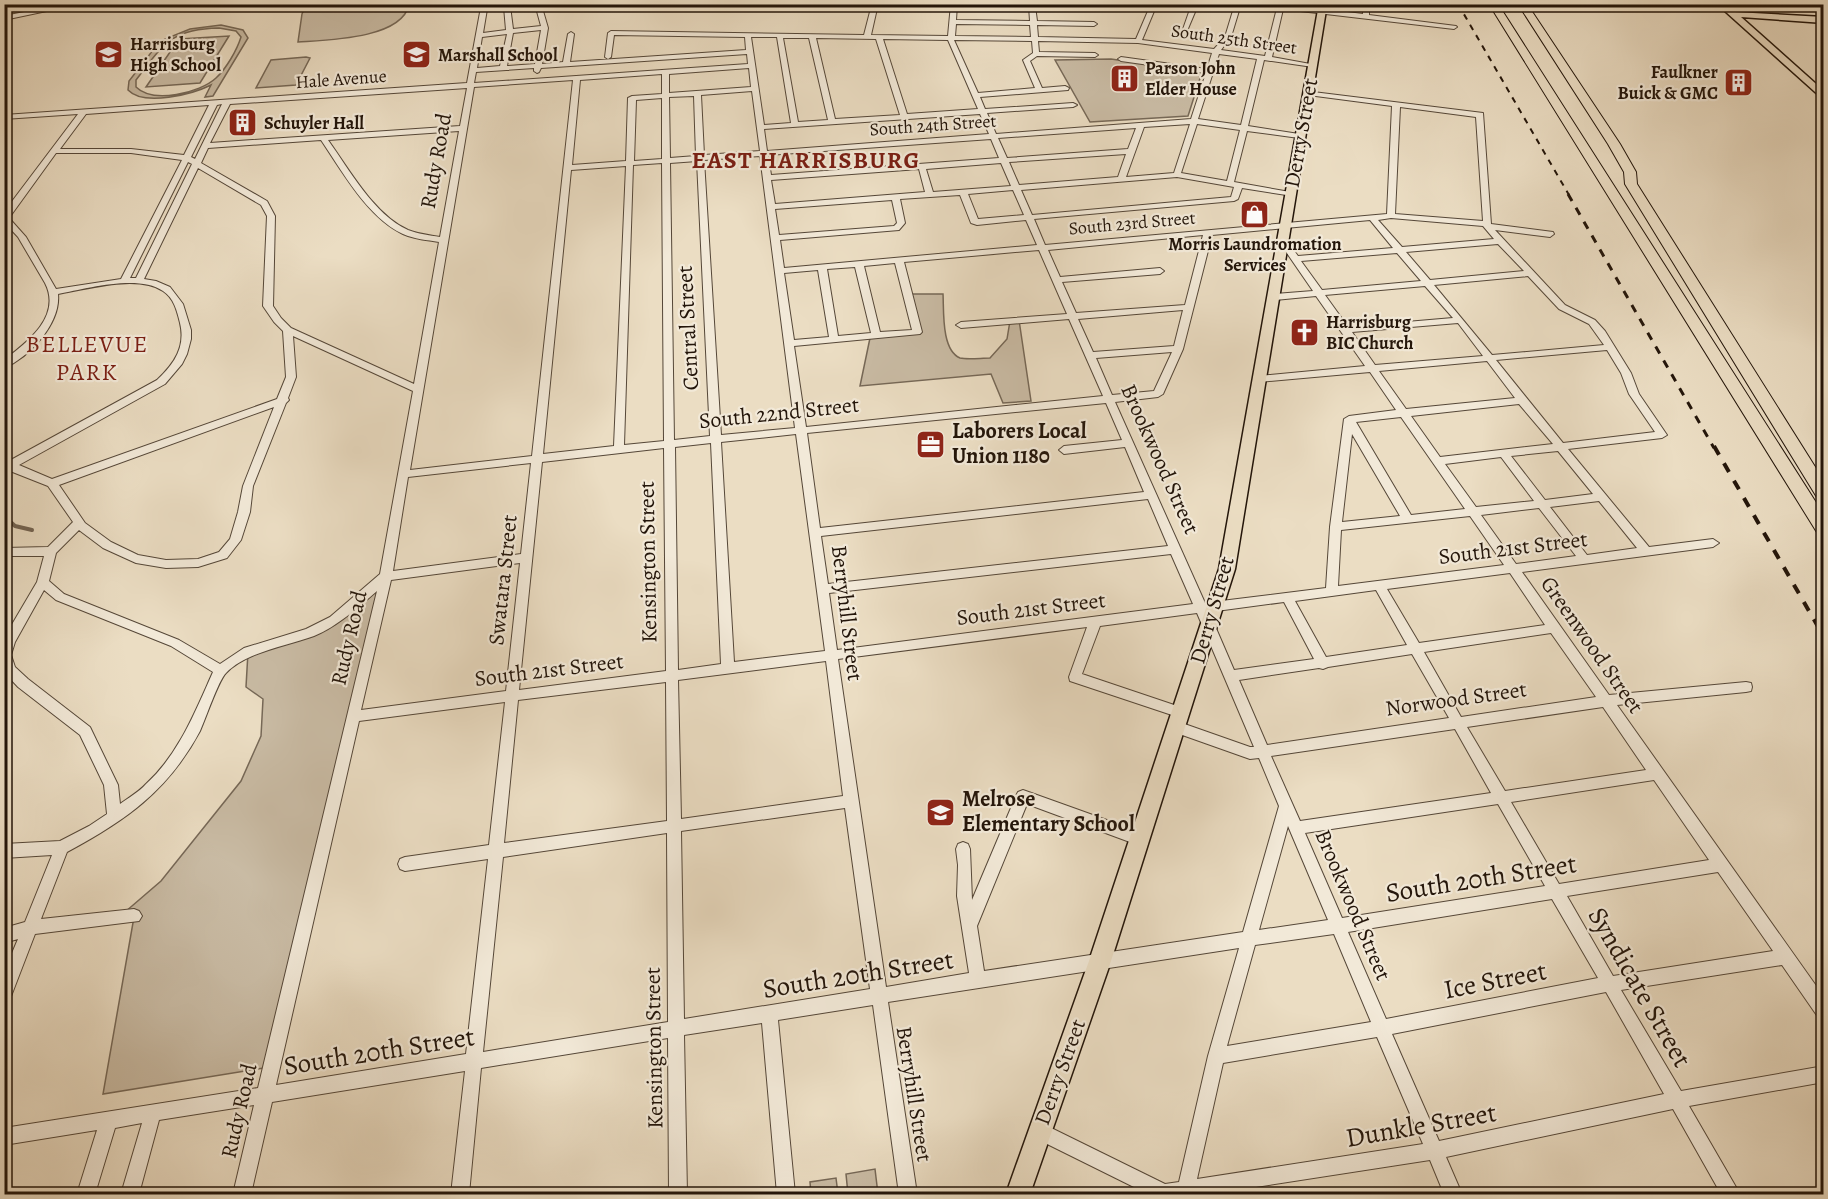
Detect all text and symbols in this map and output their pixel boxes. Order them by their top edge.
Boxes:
street label: South 25th Street [1170,18,1298,60]
place label: Harrisburg High School [130,32,221,77]
school or university icon: Harrisburg High School [93,38,125,70]
school or university icon: Marshall School [401,39,433,71]
place label: Marshall School [438,43,558,67]
place label: Parson John Elder House [1145,56,1237,101]
place label: Faulkner Buick & GMC [1618,60,1719,105]
building icon: Parson John Elder House [1108,62,1140,94]
street label: Hale Avenue [295,64,387,94]
building icon: Faulkner Buick & GMC [1723,66,1755,98]
street label: Derry Street [1277,76,1325,190]
building icon: Schuyler Hall [227,107,259,139]
street label: South 24th Street [869,109,997,141]
place label: Schuyler Hall [264,111,364,135]
street label: Rudy Road [413,111,459,211]
district label: EAST HARRISBURG [691,144,921,176]
shop icon: Morris Laundromation Services [1239,199,1271,231]
street label: South 23rd Street [1068,205,1196,240]
place label: Morris Laundromation Services [1168,232,1342,277]
street label: Central Street [670,265,706,391]
place label: Harrisburg BIC Church [1326,310,1414,355]
church icon: Harrisburg BIC Church [1289,316,1321,348]
district label: BELLEVUE PARK [25,328,149,388]
street label: Brookwood Street [1113,379,1207,539]
street label: South 22nd Street [698,390,860,436]
place label: Laborers Local Union 1180 [952,416,1087,471]
office icon: Laborers Local Union 1180 [915,428,947,460]
street label: Kensington Street [632,481,664,643]
street label: Swatara Street [481,513,525,647]
street label: South 21st Street [1437,524,1589,572]
street label: Berryhill Street [824,543,870,683]
street label: Derry Street [1182,553,1242,667]
street label: Greenwood Street [1533,570,1651,720]
street label: South 21st Street [955,585,1107,633]
street label: Rudy Road [324,587,375,688]
street label: South 21st Street [473,646,625,694]
street label: Norwood Street [1383,674,1529,724]
place label: Melrose Elementary School [962,784,1135,839]
school or university icon: Melrose Elementary School [925,796,957,828]
street label: Brookwood Street [1308,825,1398,985]
street label: South 20th Street [1383,845,1579,911]
street label: Syndicate Street [1580,900,1700,1074]
street label: South 20th Street [760,941,956,1007]
street label: Ice Street [1440,952,1550,1008]
street label: Kensington Street [638,967,670,1129]
street label: Derry Street [1027,1015,1093,1129]
street label: South 20th Street [281,1018,477,1084]
street label: Berryhill Street [888,1024,940,1164]
street label: Rudy Road [214,1060,265,1161]
street label: Dunkle Street [1343,1094,1499,1156]

